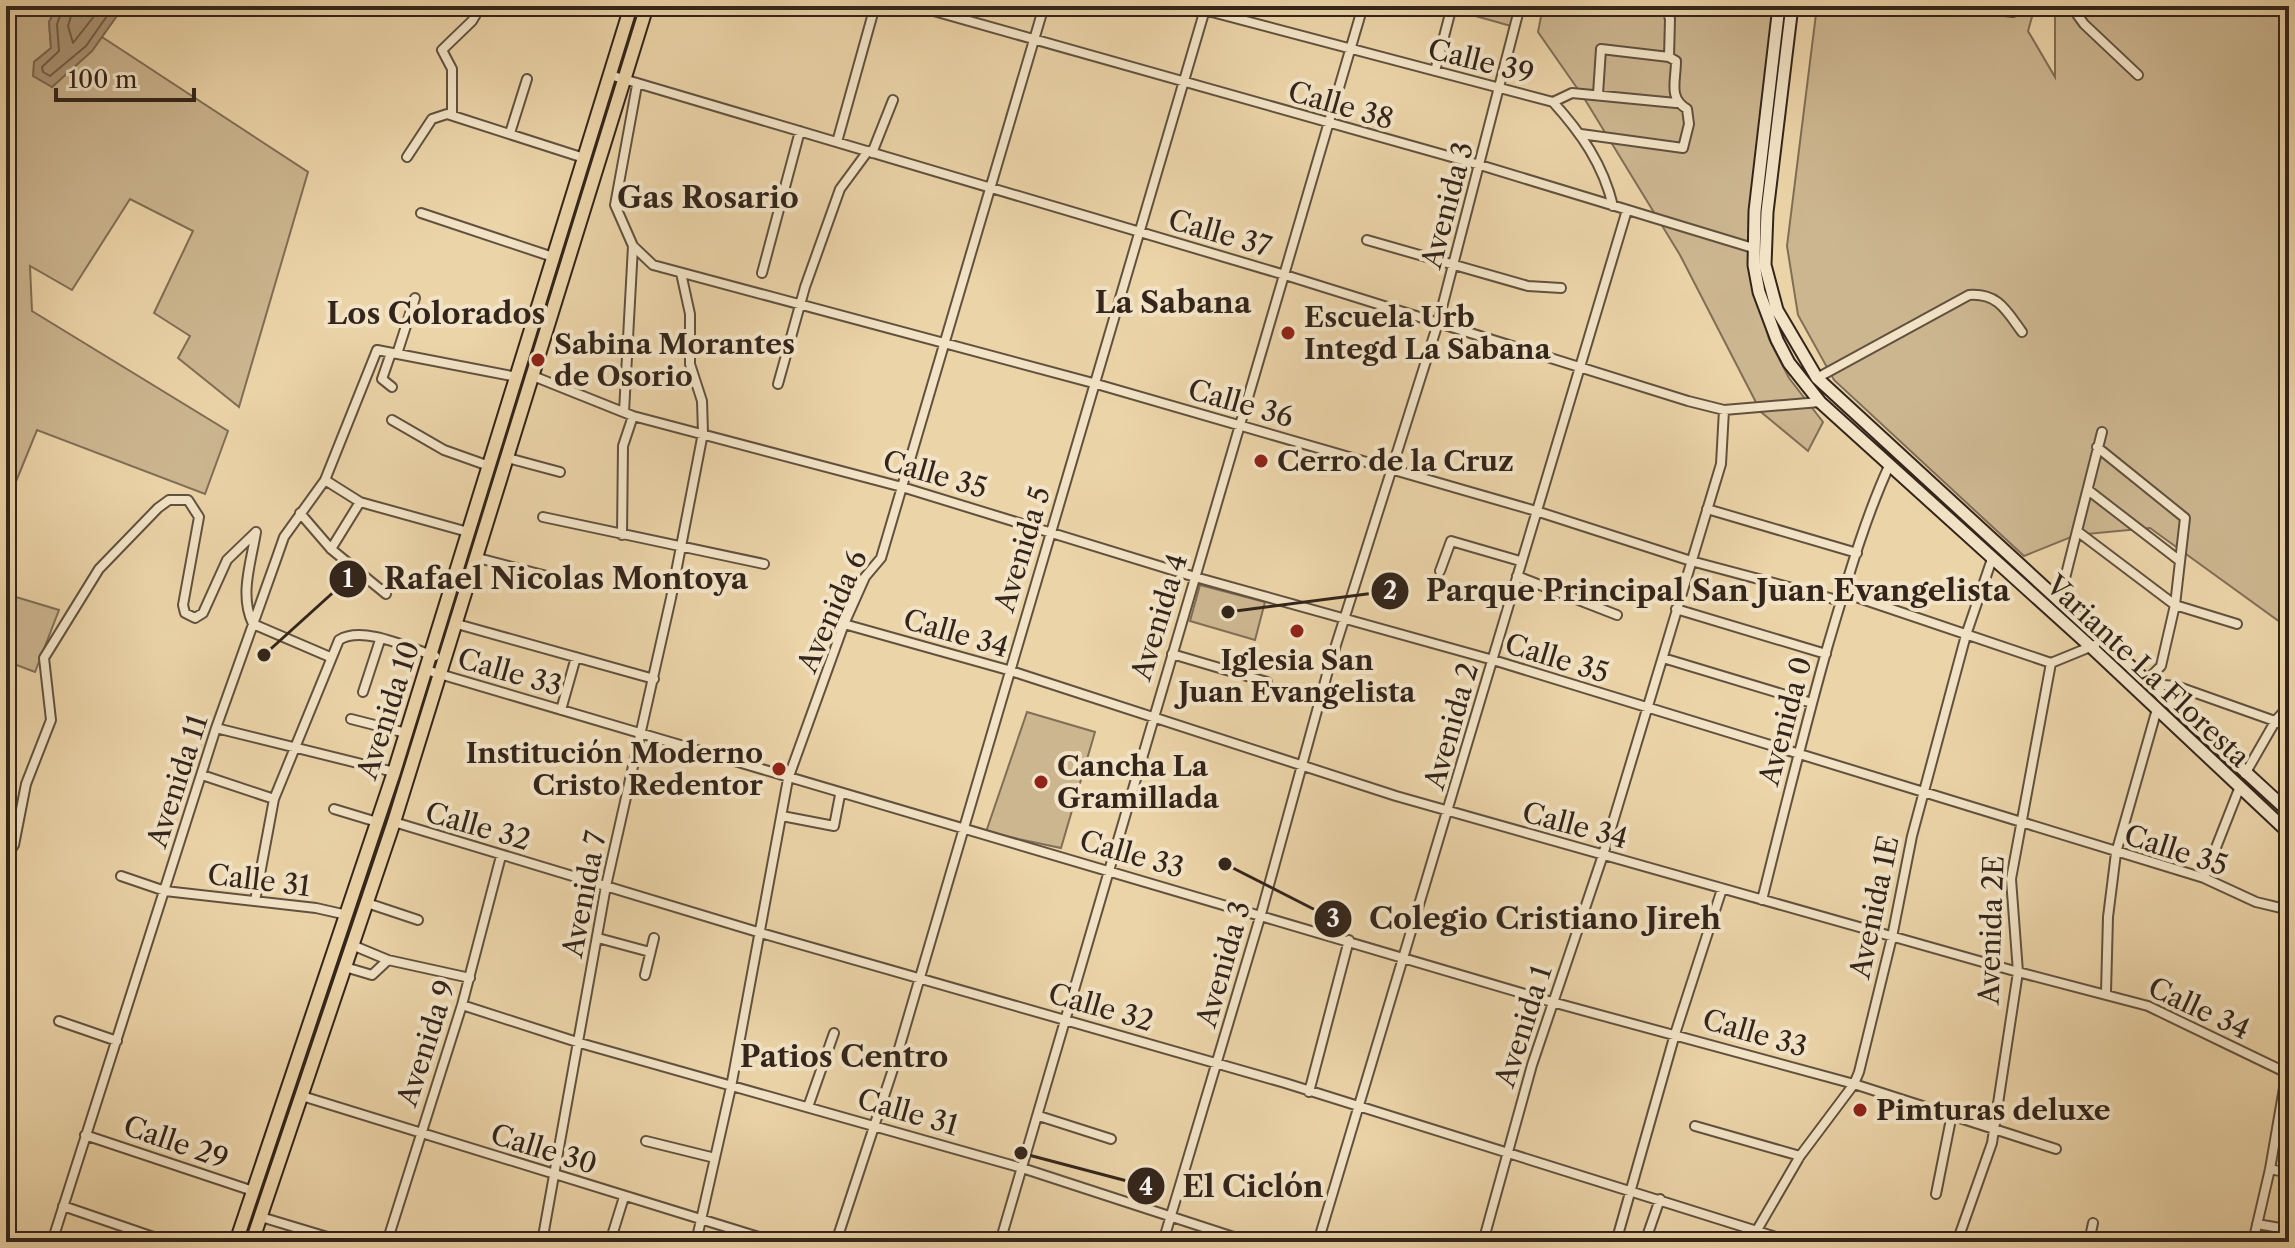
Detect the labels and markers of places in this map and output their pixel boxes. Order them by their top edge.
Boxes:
place label: Escuela Urb Integd La Sabana [1304,300,1551,366]
marker: Escuela Urb Integd La Sabana [1279,324,1297,342]
place label: Sabina Morantes de Osorio [554,327,795,393]
marker: Sabina Morantes de Osorio [529,351,547,369]
place label: Cerro de la Cruz [1277,444,1514,478]
marker: Cerro de la Cruz [1252,452,1270,470]
callout: Rafael Nicolas Montoya [328,552,764,606]
callout: Parque Principal San Juan Evangelista [1370,564,2026,618]
marker: Iglesia San Juan Evangelista [1288,622,1306,640]
place label: Iglesia San Juan Evangelista [1174,643,1416,709]
place label: Institución Moderno Cristo Redentor [466,736,763,802]
place label: Cancha La Gramillada [1057,749,1220,815]
marker: Institución Moderno Cristo Redentor [770,760,788,778]
marker: Cancha La Gramillada [1032,773,1050,791]
callout: Colegio Cristiano Jireh [1313,892,1737,946]
place label: Pimturas deluxe [1876,1093,2110,1127]
marker: Pimturas deluxe [1851,1101,1869,1119]
callout: El Ciclón [1126,1159,1340,1213]

